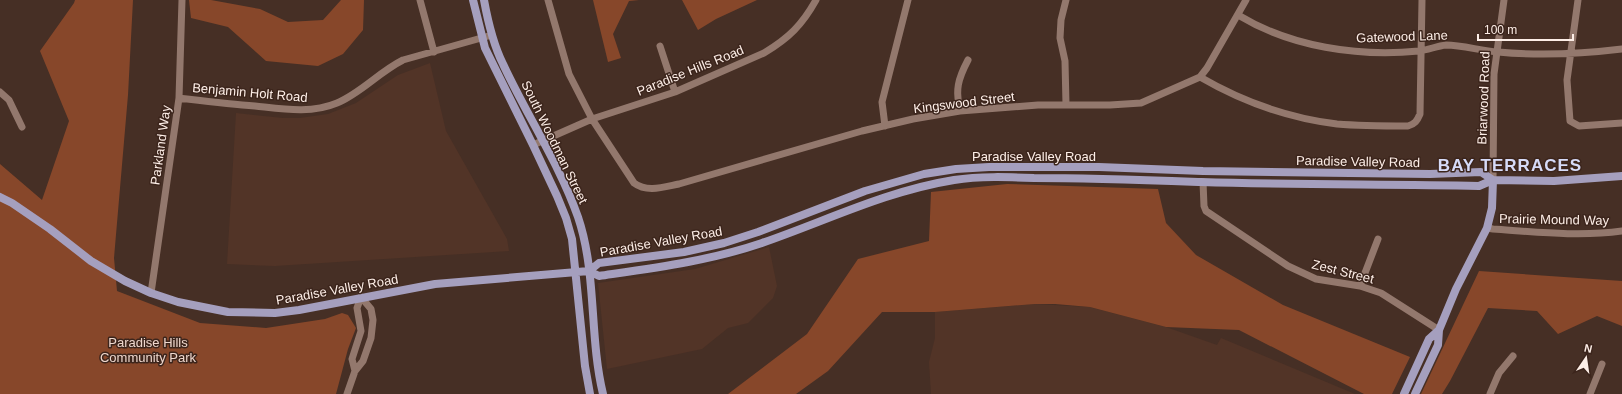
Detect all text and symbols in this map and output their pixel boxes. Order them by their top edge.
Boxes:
scale bar [1478,16,1573,42]
text: 100 m [1484,23,1517,37]
street label: Gatewood Lane [1356,27,1448,46]
street label: Paradise Hills Road [634,42,746,99]
street label: Briarwood Road [1474,51,1493,145]
street label: South Woodman Street [518,78,591,206]
street label: Benjamin Holt Road [192,80,308,105]
street label: Kingswood Street [913,89,1016,116]
street label: Parkland Way [147,104,174,186]
street label: Paradise Valley Road [972,149,1096,164]
street label: Paradise Valley Road [1296,153,1420,170]
district label: BAY TERRACES [1438,156,1582,175]
street label: Prairie Mound Way [1499,211,1610,228]
street label: Paradise Valley Road [599,223,723,260]
street label: Zest Street [1310,257,1376,287]
street label: Paradise Valley Road [275,271,399,308]
park label: Paradise Hills Community Park [100,335,197,365]
north arrow [1566,338,1606,378]
text: N [1583,342,1594,355]

